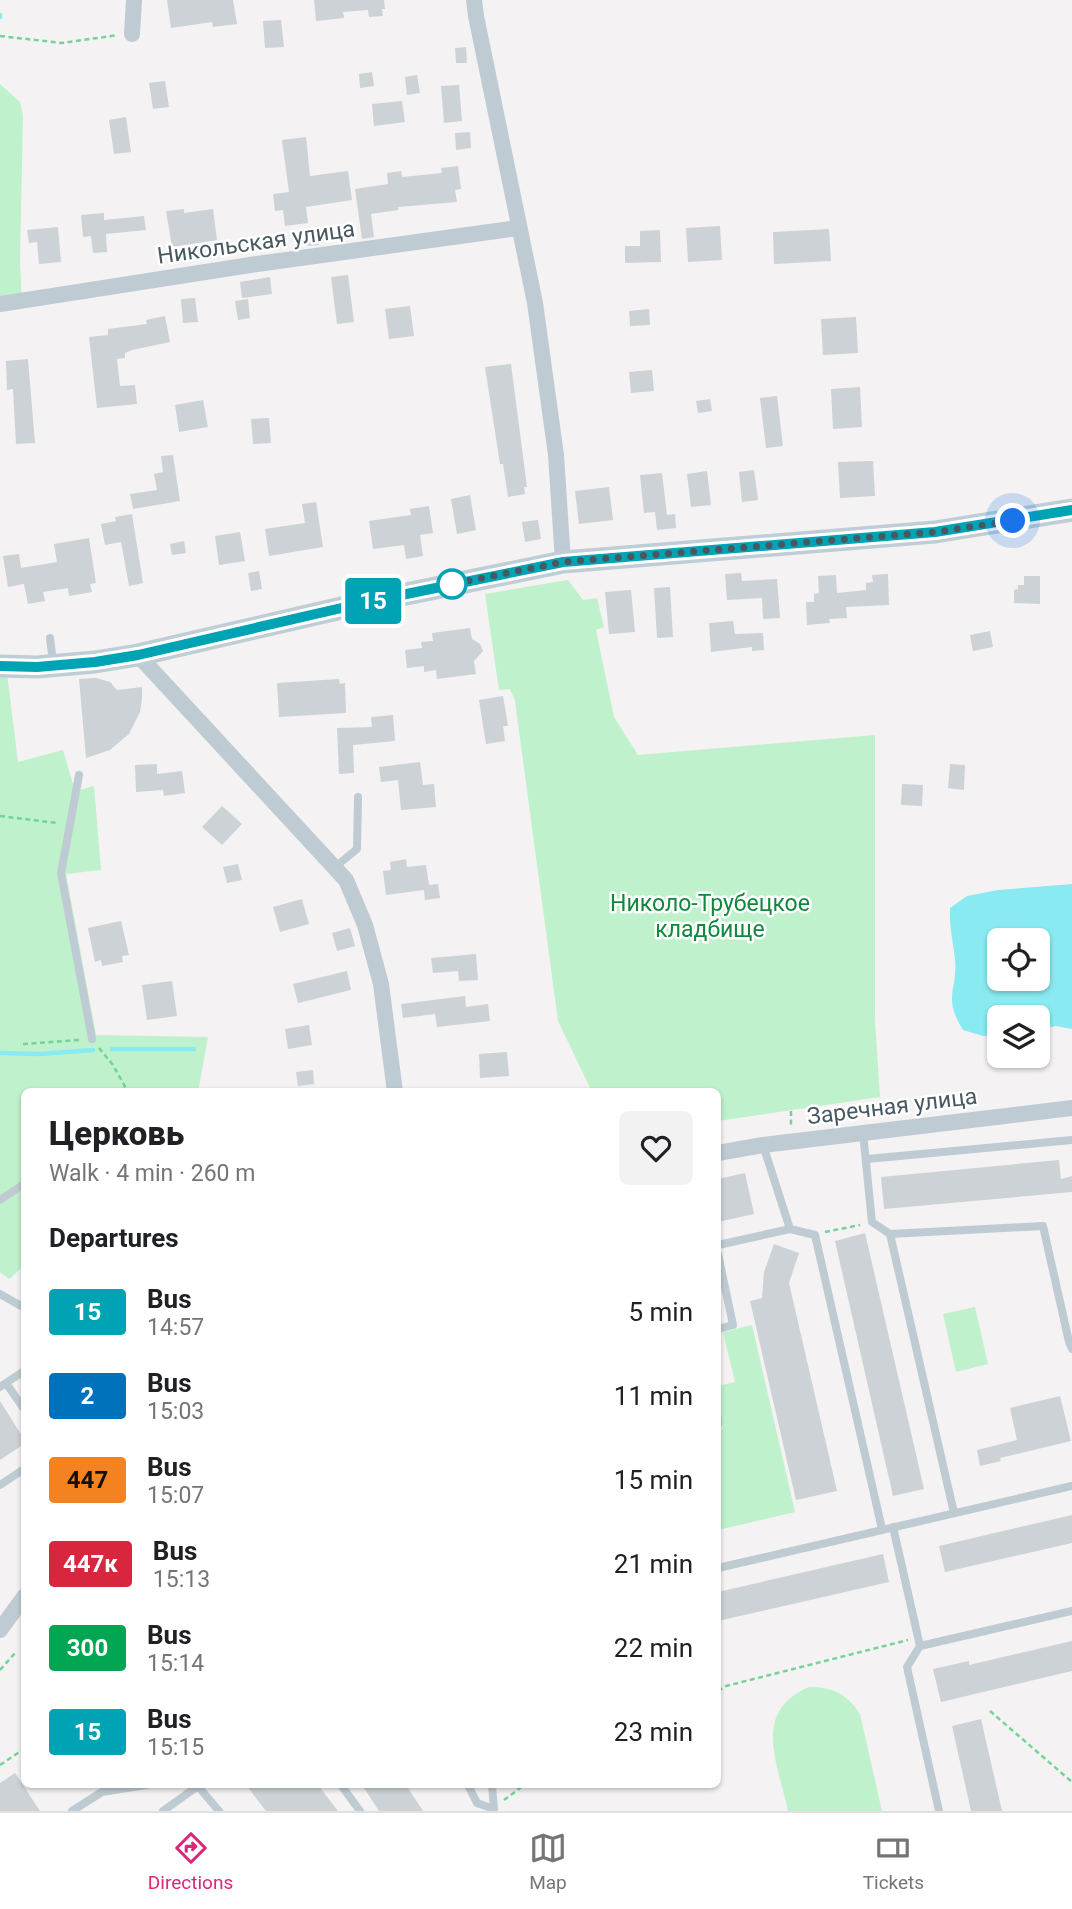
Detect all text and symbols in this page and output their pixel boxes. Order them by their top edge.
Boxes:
street label: Никольская улица [156,215,357,270]
your location [995,503,1030,538]
unlabelled marker [437,569,467,599]
line badge: 15 [342,578,404,624]
text: 15 [359,587,387,615]
park label: Николо-Трубецкое кладбище [610,890,810,943]
map controls [987,928,1050,1068]
button: locate [987,928,1050,991]
button: layers [987,1005,1050,1068]
street label: Заречная улица [806,1083,979,1130]
button: heart [619,1111,693,1185]
text: Церковь [49,1114,184,1153]
text: Walk · 4 min · 260 m [49,1160,255,1187]
text: Departures [49,1223,179,1253]
text: Bus [147,1284,192,1314]
text: 5 min [628,1297,693,1327]
text: 15 [74,1298,101,1326]
text: 14:57 [147,1314,204,1341]
text: Bus [147,1368,192,1398]
text: 11 min [614,1381,693,1411]
text: 2 [81,1382,94,1410]
text: 15:03 [147,1398,204,1425]
text: Bus [147,1452,192,1482]
text: 15 min [614,1465,693,1495]
text: 447 [67,1466,108,1494]
text: 15:07 [147,1482,204,1509]
text: Bus [153,1536,197,1566]
text: 21 min [614,1549,693,1579]
text: 447к [63,1550,118,1578]
text: 15:13 [153,1566,210,1593]
text: Bus [147,1620,192,1650]
text: 22 min [614,1633,693,1663]
text: 300 [67,1634,108,1662]
text: 15:14 [147,1650,204,1677]
text: Bus [147,1704,192,1734]
text: 23 min [614,1717,693,1747]
text: 15 [74,1718,101,1746]
text: 15:15 [147,1734,204,1761]
tab: Directions [148,1829,233,1894]
tab: Map [529,1829,567,1894]
tab: Tickets [863,1829,924,1894]

